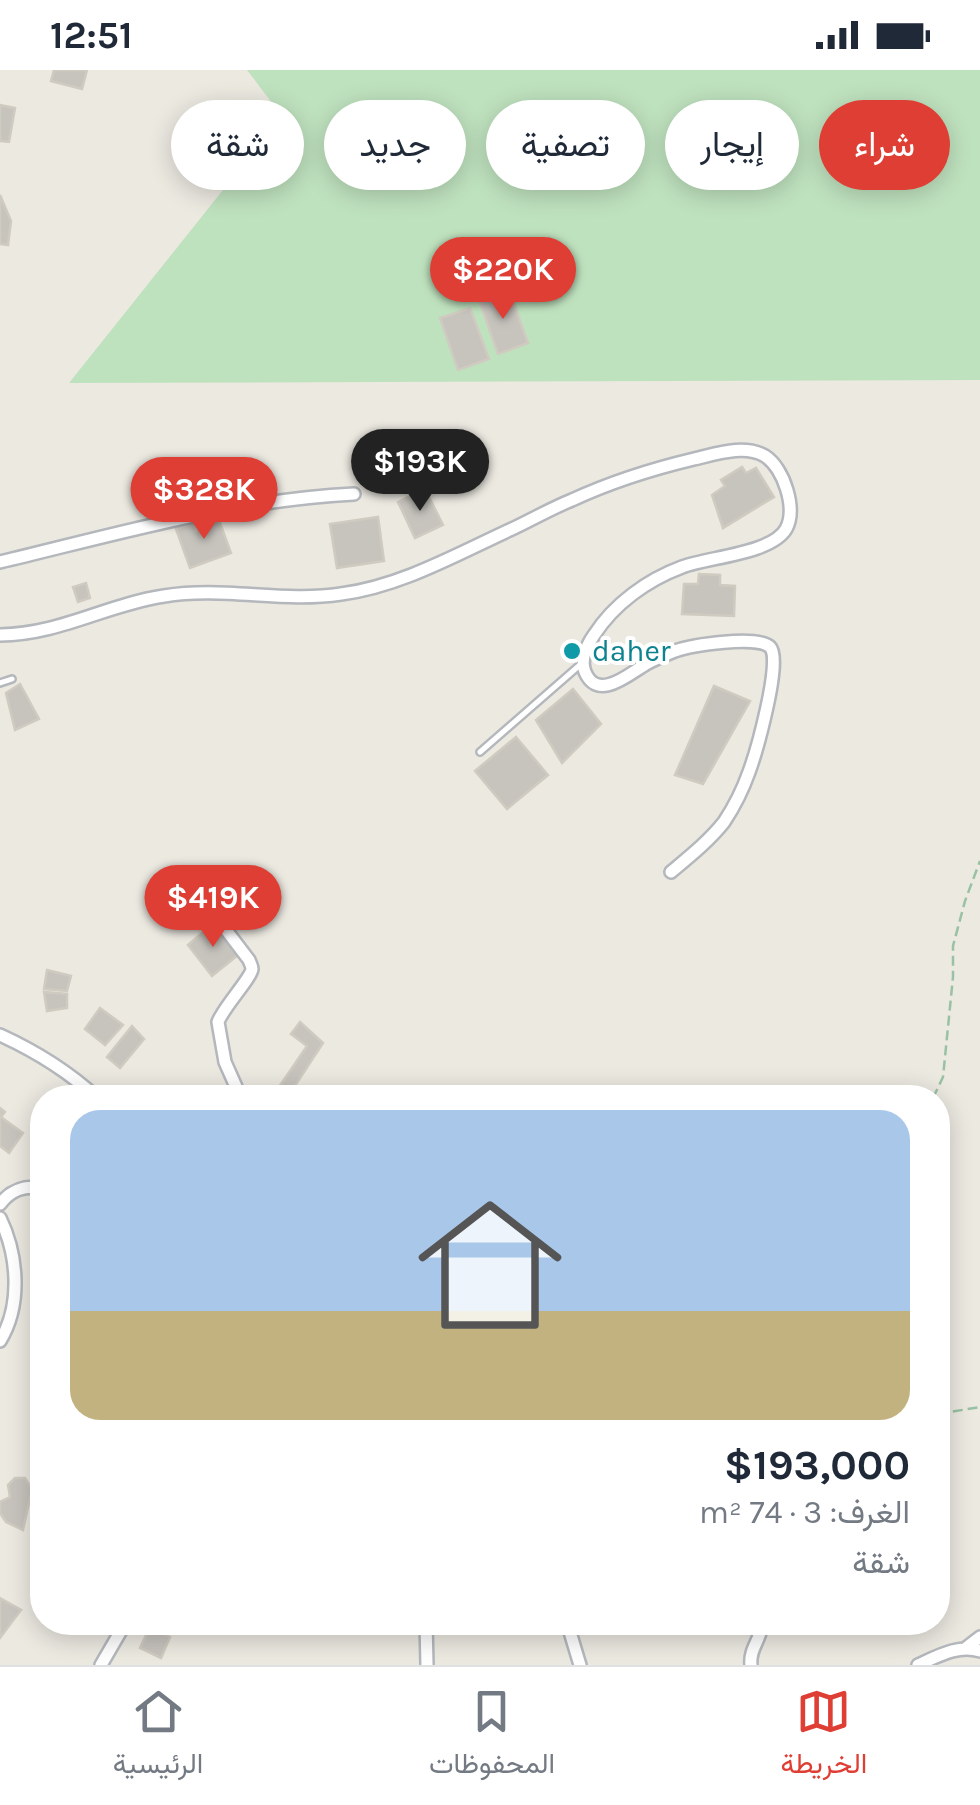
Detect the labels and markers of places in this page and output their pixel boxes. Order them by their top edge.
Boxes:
pin: $220K [433,237,573,322]
pin: $193K [350,429,490,514]
pin: $328K [134,457,274,542]
place label: daher [592,633,671,669]
marker: daher [561,640,583,662]
pin: $419K [143,865,283,950]

